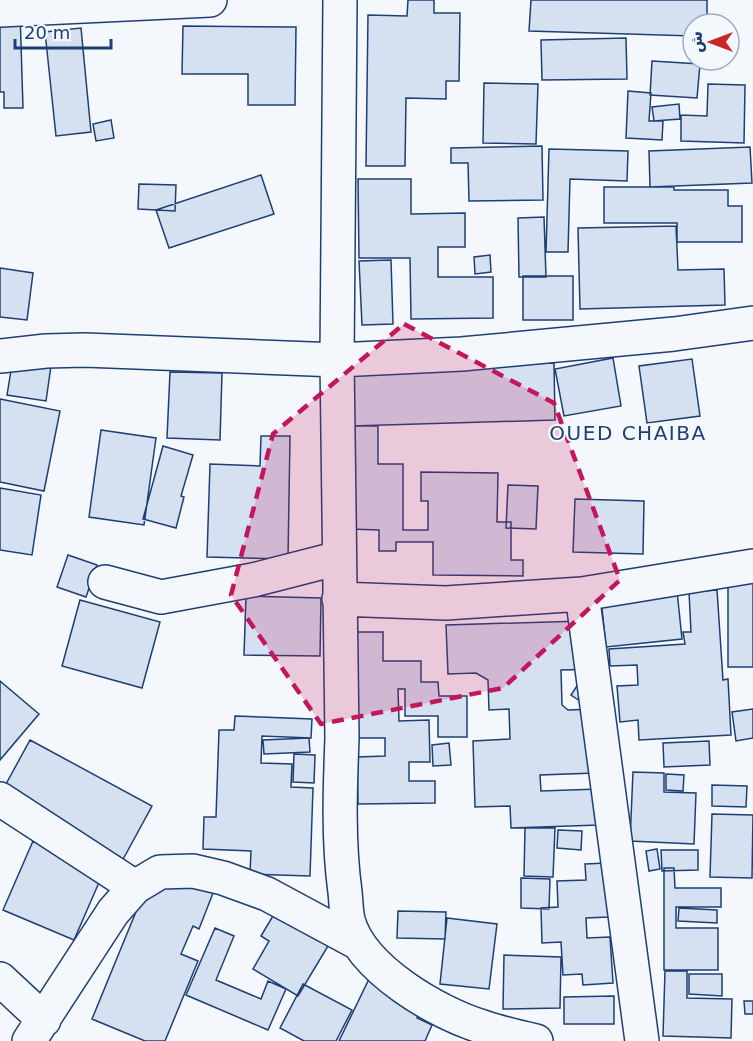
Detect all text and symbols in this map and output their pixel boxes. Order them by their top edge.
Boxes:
scale bar [15,12,111,50]
north arrow [681,12,741,72]
text: 20 m [24,22,70,43]
text: ش [687,31,706,53]
district label: OUED CHAIBA [549,421,707,445]

